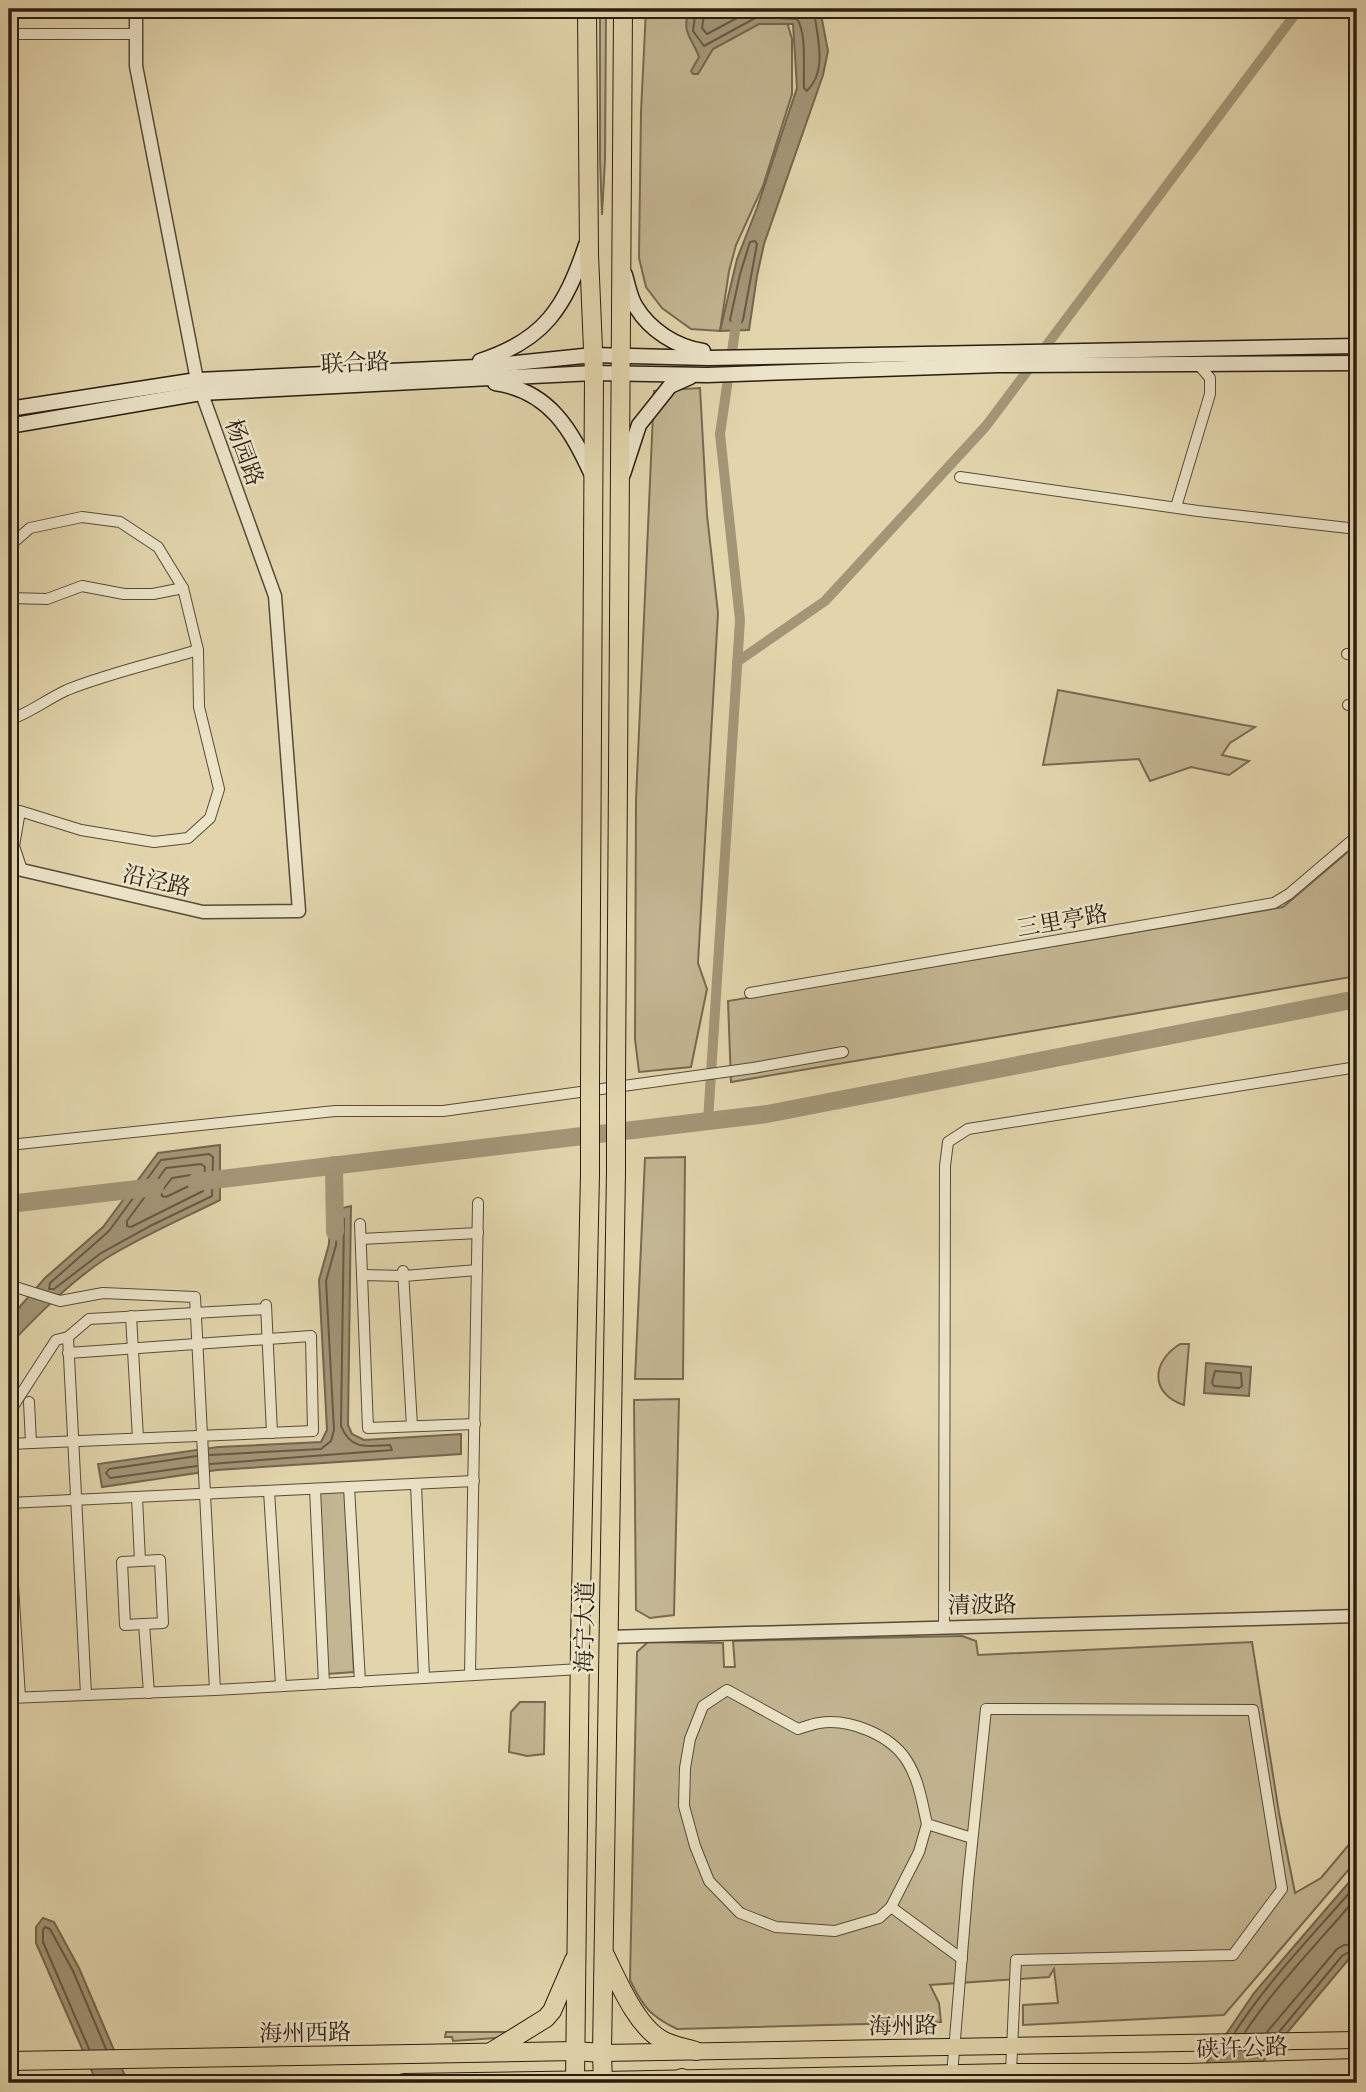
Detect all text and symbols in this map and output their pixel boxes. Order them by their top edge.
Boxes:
street label: 联合路 [320,344,390,380]
street label: 杨园路 [218,414,272,490]
street label: 沿泾路 [120,856,194,904]
street label: 三里亭路 [1014,896,1110,944]
street label: 海宁大道 [567,1581,601,1673]
street label: 清波路 [947,1587,1017,1621]
street label: 海州路 [868,2008,938,2042]
street label: 海州西路 [259,2015,351,2049]
street label: 硖许公路 [1195,2029,1289,2065]

